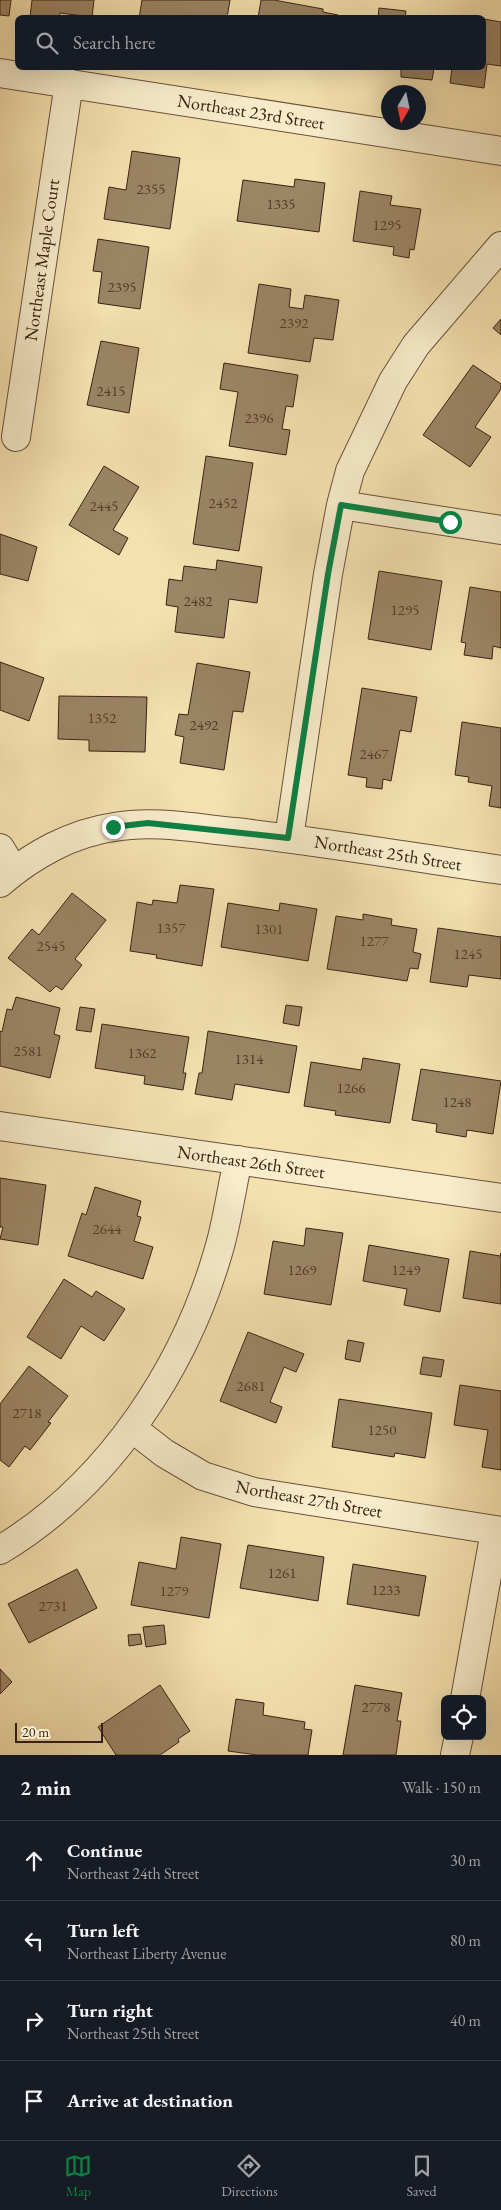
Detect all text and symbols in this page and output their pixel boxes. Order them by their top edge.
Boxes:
search box [15,15,486,70]
icon: search [33,29,61,57]
text: Search here [73,30,155,55]
north arrow [381,85,426,130]
street label: Northeast 23rd Street [176,88,327,135]
street label: Northeast Maple Court [19,177,64,342]
house number: 2355 [137,179,165,198]
house number: 1335 [267,194,295,213]
house number: 1295 [373,215,401,234]
house number: 2395 [108,277,136,296]
house number: 2392 [280,313,309,332]
house number: 2415 [97,381,125,400]
house number: 2396 [245,408,273,427]
house number: 2452 [209,493,238,512]
house number: 2445 [90,496,118,515]
route start [439,511,462,534]
house number: 2482 [184,591,213,610]
house number: 1295 [391,600,419,619]
house number: 1352 [88,708,117,727]
house number: 2492 [190,715,219,734]
house number: 2467 [360,744,389,763]
route end [102,816,125,839]
street label: Northeast 25th Street [313,830,464,876]
house number: 1357 [157,918,186,937]
house number: 1301 [255,919,283,938]
house number: 1277 [360,931,389,950]
house number: 2545 [37,936,65,955]
house number: 1245 [454,944,482,963]
house number: 2581 [14,1041,42,1060]
house number: 1362 [128,1043,157,1062]
house number: 1314 [235,1049,264,1068]
house number: 1266 [337,1078,365,1097]
house number: 1248 [443,1092,471,1111]
street label: Northeast 26th Street [176,1140,327,1183]
house number: 2644 [93,1219,122,1238]
house number: 1269 [288,1260,316,1279]
house number: 1249 [392,1260,420,1279]
house number: 2681 [237,1376,265,1395]
house number: 2718 [13,1403,41,1422]
house number: 1250 [368,1420,396,1439]
street label: Northeast 27th Street [234,1474,385,1523]
house number: 1261 [268,1563,296,1582]
house number: 1233 [372,1580,400,1599]
house number: 1279 [160,1581,188,1600]
house number: 2731 [39,1596,67,1615]
map controls [441,1695,486,1740]
button: locate [441,1695,486,1740]
house number: 2778 [362,1697,390,1716]
scale bar [15,1720,102,1743]
text: 20 m [22,1723,49,1741]
text: 2 min [20,1774,71,1801]
text: Walk · 150 m [402,1777,481,1798]
text: Continue [67,1838,142,1863]
icon: ahead [20,1847,48,1875]
text: 30 m [450,1850,481,1871]
text: Northeast 24th Street [67,1863,199,1884]
text: Turn left [67,1918,139,1943]
icon: left [20,1927,48,1955]
text: 80 m [450,1930,481,1951]
text: Northeast Liberty Avenue [67,1943,226,1964]
text: Turn right [67,1998,153,2023]
icon: right [20,2007,48,2035]
text: 40 m [450,2010,481,2031]
text: Northeast 25th Street [67,2023,199,2044]
icon: arrive [20,2087,48,2115]
text: Arrive at destination [67,2088,233,2113]
tab: Map [64,2152,92,2200]
tab: Directions [221,2152,278,2200]
tab: Saved [407,2152,437,2200]

